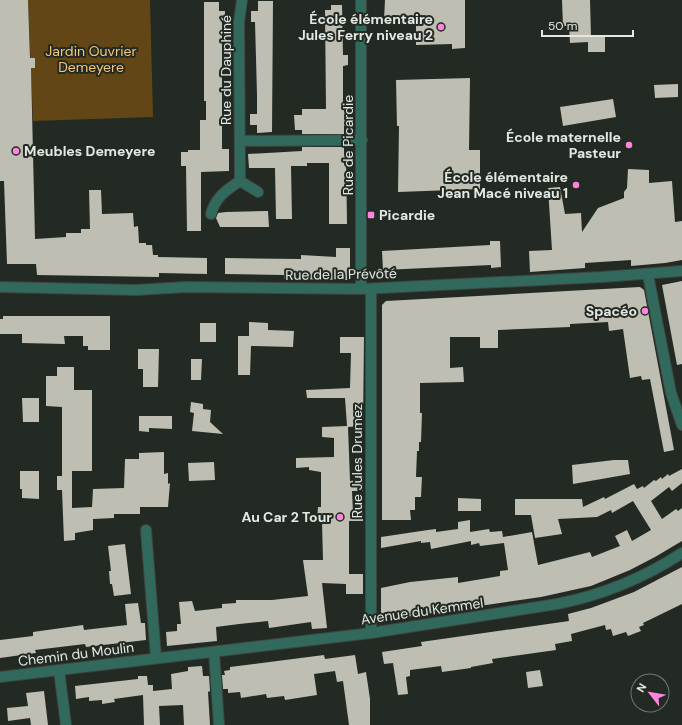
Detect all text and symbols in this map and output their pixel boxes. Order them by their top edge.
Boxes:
place label: École élémentaire Jules Ferry niveau 2 [298,10,433,44]
scale bar [542,12,633,38]
street label: Rue du Dauphiné [217,15,235,125]
text: 50 m [548,18,577,34]
marker: École élémentaire Jules Ferry niveau 2 [436,22,446,32]
park label: Jardin Ouvrier Demeyere [45,42,137,76]
street label: Rue de Picardie [339,95,357,195]
place label: École maternelle Pasteur [506,128,621,162]
marker: École maternelle Pasteur [624,140,634,150]
place label: Meubles Demeyere [24,142,155,160]
marker: Meubles Demeyere [11,146,21,156]
place label: École élémentaire Jean Macé niveau 1 [437,168,568,202]
marker: École élémentaire Jean Macé niveau 1 [571,180,581,190]
place label: Picardie [379,206,435,224]
marker: Picardie [366,210,376,220]
street label: Rue de la Prévôté [285,264,397,284]
place label: Spacéo [586,302,637,320]
marker: Spacéo [640,306,650,316]
street label: Rue Jules Drumez [348,404,366,518]
place label: Au Car 2 Tour [241,508,332,526]
marker: Au Car 2 Tour [335,512,345,522]
street label: Avenue du Kemmel [360,593,484,629]
street label: Chemin du Moulin [17,638,135,670]
north arrow [630,673,670,713]
text: N [633,681,649,695]

